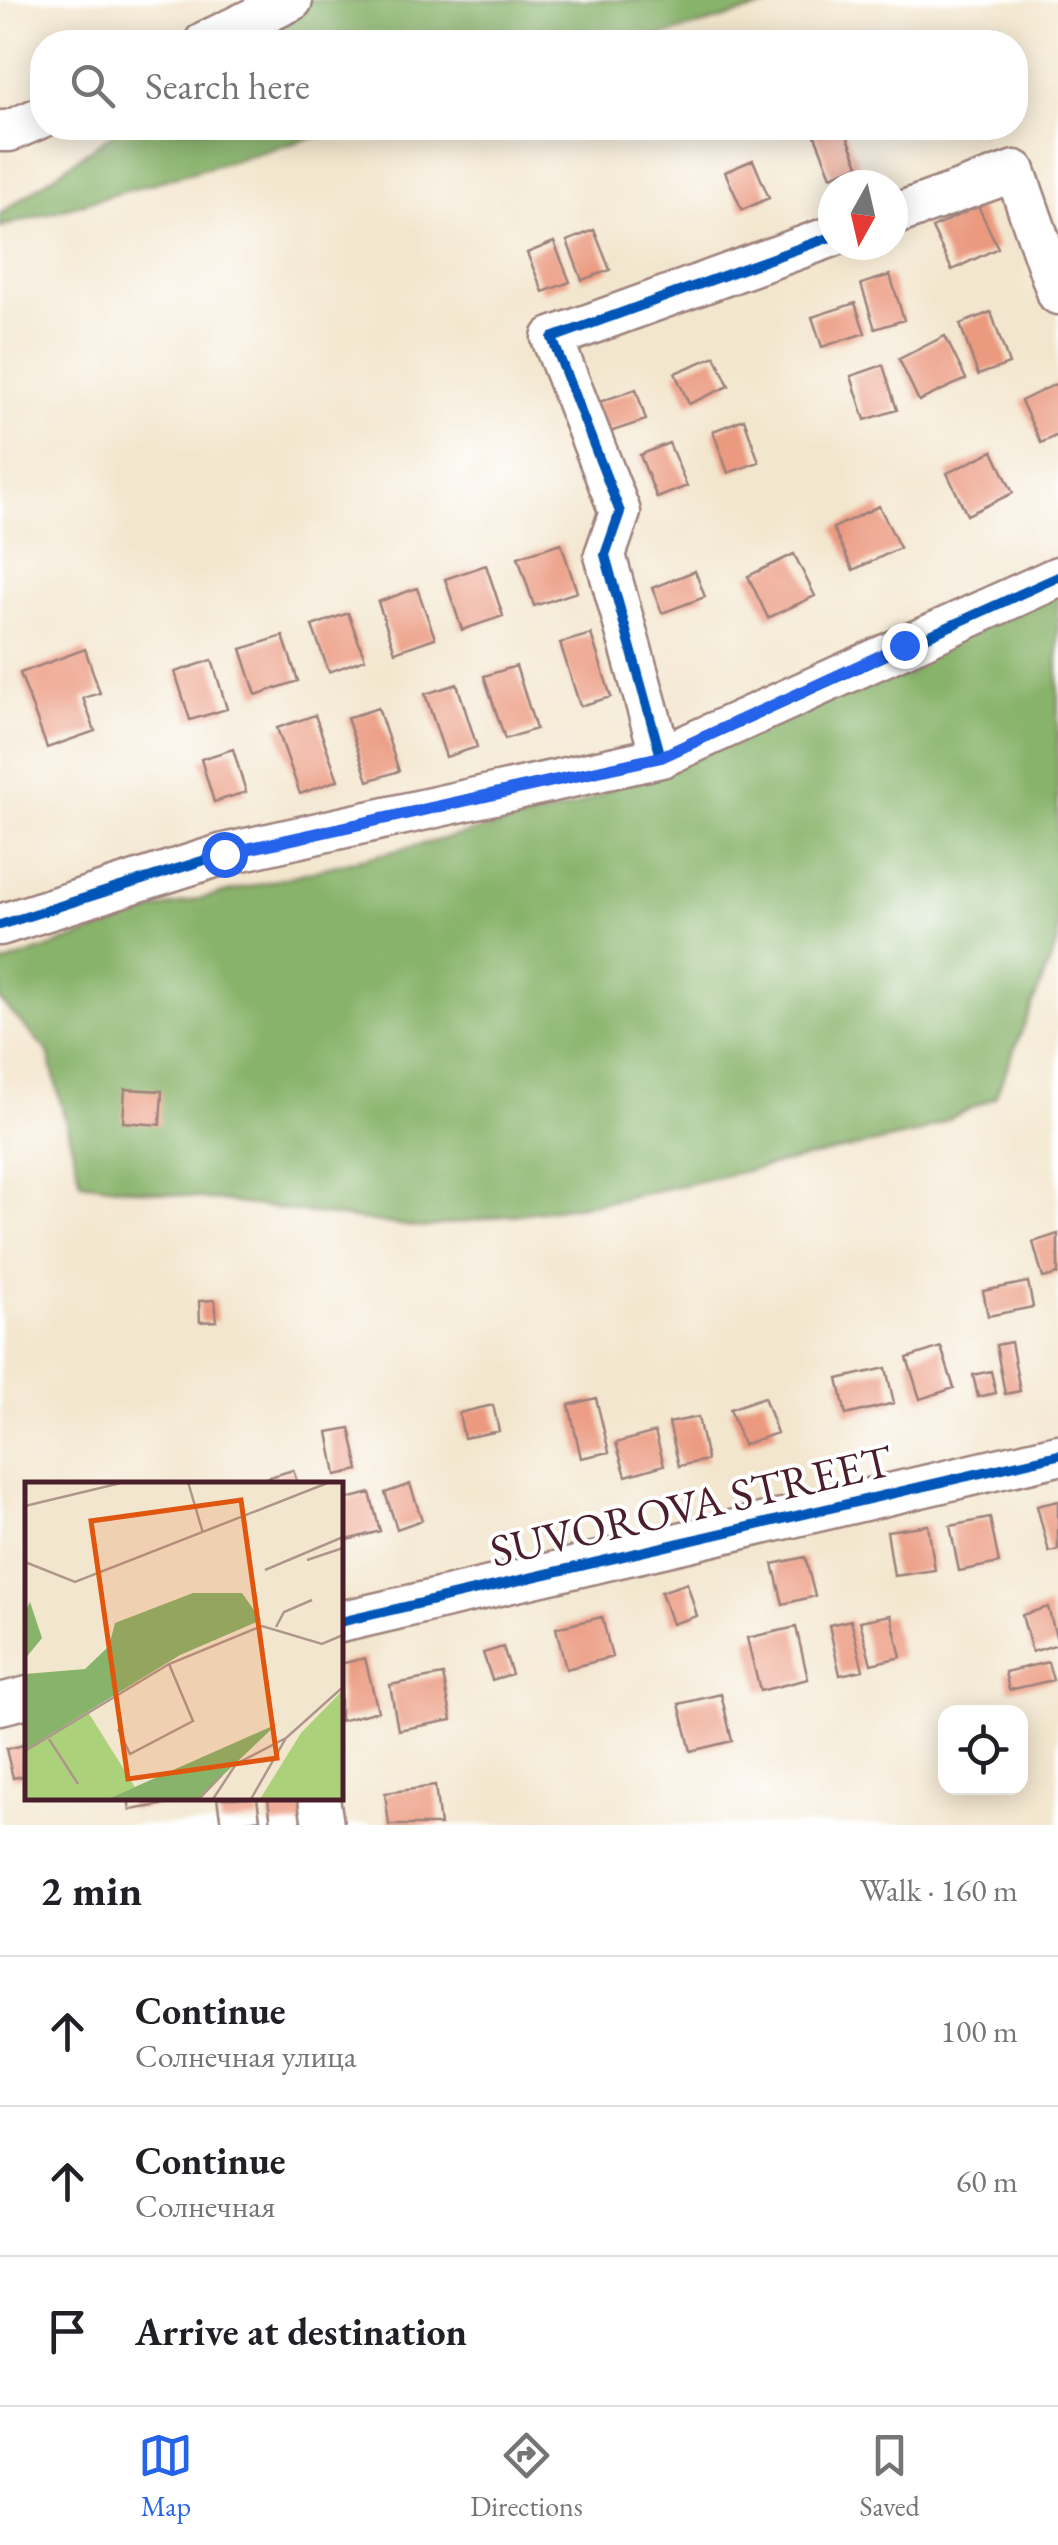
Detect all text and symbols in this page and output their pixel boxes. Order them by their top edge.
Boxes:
search box [30,30,1028,140]
icon: search [65,58,120,113]
text: Search here [145,61,310,110]
north arrow [818,170,908,260]
route end [882,623,928,669]
route start [202,832,248,878]
street label: SUVOROVA STREET [484,1430,898,1579]
inset map [25,1482,342,1800]
map controls [938,1705,1028,1795]
button: locate [938,1705,1028,1795]
text: 2 min [40,1863,142,1918]
text: Walk · 160 m [860,1869,1018,1911]
text: Continue [135,1986,286,2035]
icon: ahead [40,2004,95,2059]
text: 100 m [941,2010,1018,2052]
text: Солнечная улица [135,2035,357,2077]
text: Continue [135,2136,286,2185]
icon: ahead [40,2154,95,2209]
text: 60 m [956,2160,1018,2202]
text: Солнечная [135,2185,275,2227]
icon: arrive [40,2304,95,2359]
text: Arrive at destination [135,2307,467,2356]
tab: Map [138,2428,193,2524]
tab: Directions [470,2428,583,2524]
tab: Saved [860,2428,920,2524]

